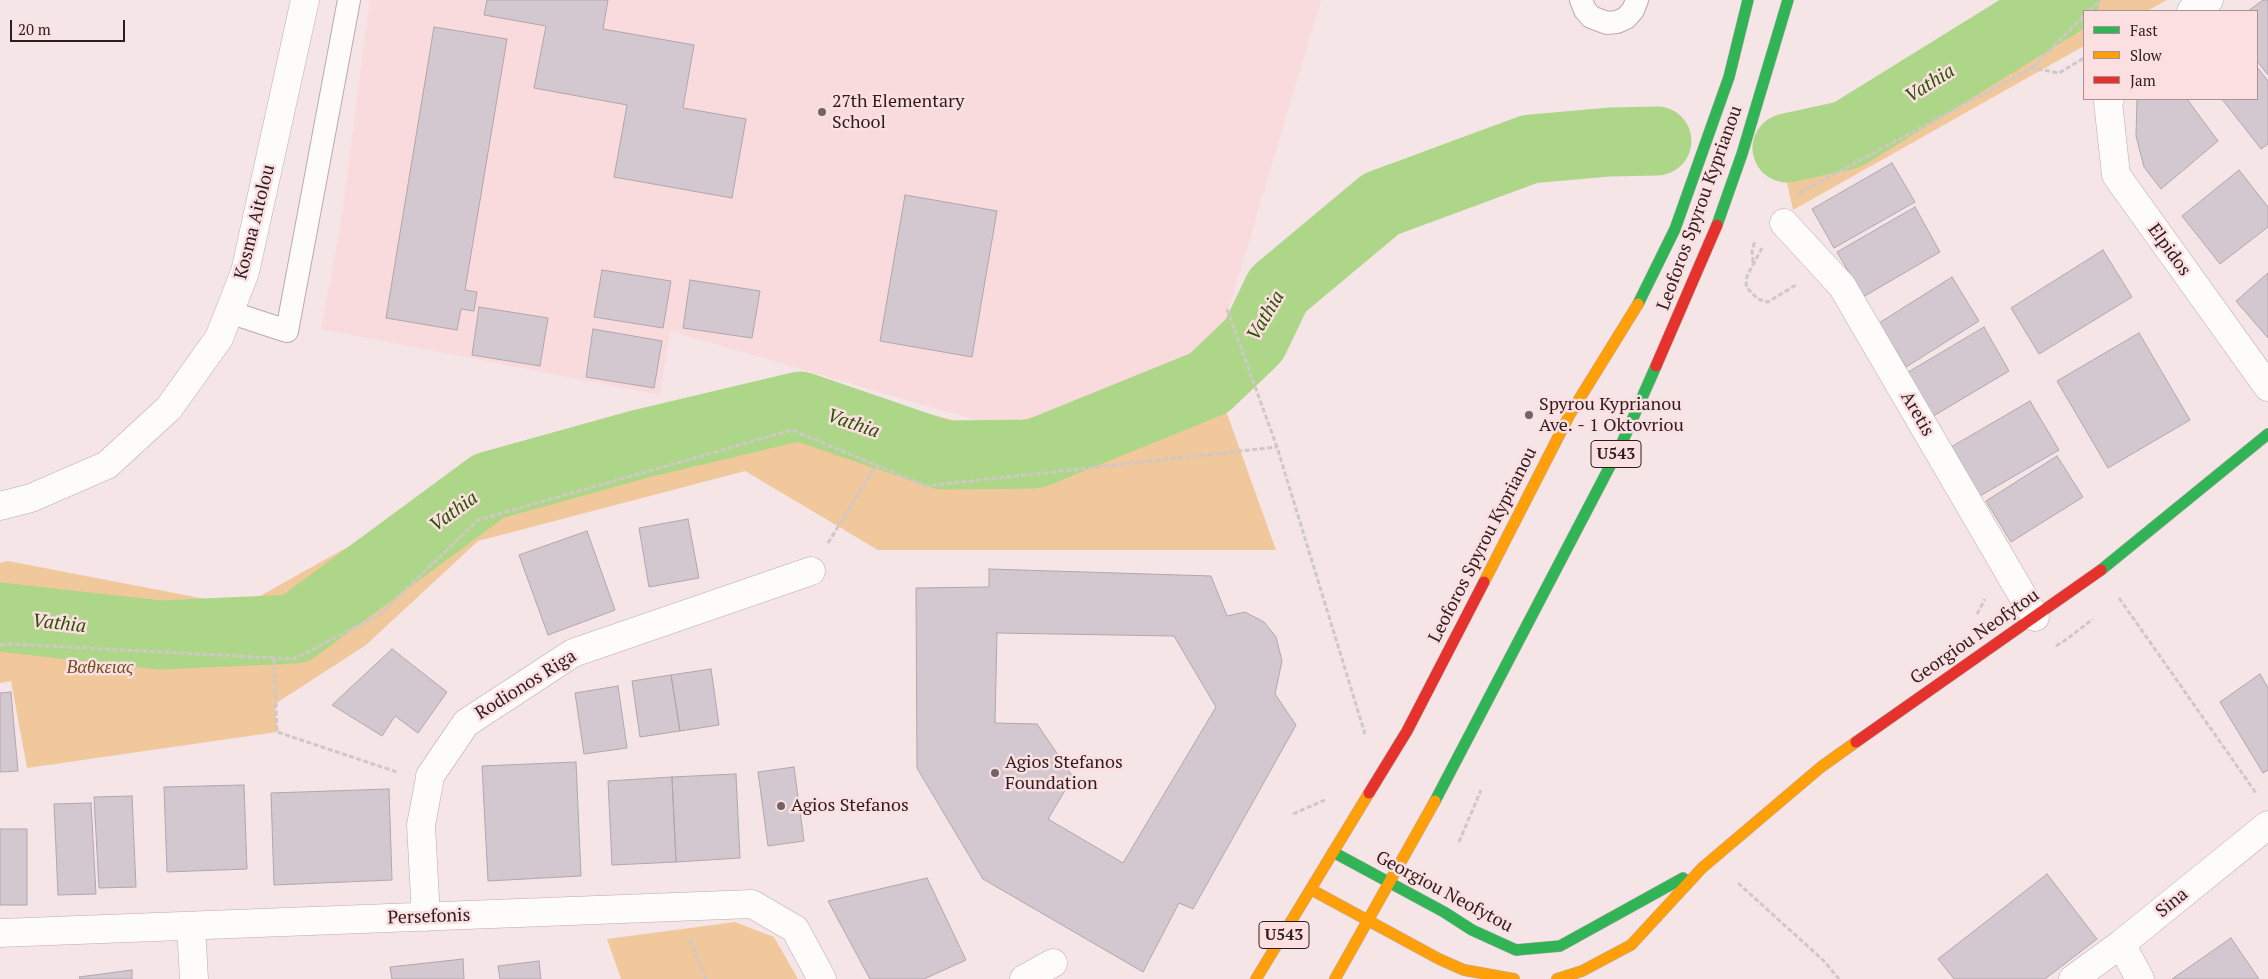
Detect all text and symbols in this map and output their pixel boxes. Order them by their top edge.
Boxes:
scale bar [12,10,128,42]
legend [2083,10,2258,100]
text: 20 m [18,19,51,39]
text: Fast [2130,20,2158,40]
text: Slow [2130,45,2162,65]
water label: Vathia [1901,60,1959,108]
text: Jam [2130,70,2156,90]
place label: 27th Elementary School [832,91,964,134]
street label: Leoforos Spyrou Kyprianou [1653,103,1747,313]
marker: 27th Elementary School [816,106,828,118]
street label: Kosma Aitolou [230,162,280,282]
street label: Elpidos [2143,220,2195,280]
water label: Vathia [1242,287,1290,345]
street label: Aretis [1896,388,1938,440]
place label: Spyrou Kyprianou Ave. - 1 Oktovriou [1539,394,1684,436]
water label: Vathia [824,404,882,444]
marker: Spyrou Kyprianou Ave. - 1 Oktovriou [1523,409,1535,421]
road number: U543 [1591,440,1641,468]
street label: Leoforos Spyrou Kyprianou [1424,444,1542,646]
water label: Vathia [425,487,483,537]
street label: Georgiou Neofytou [1906,584,2044,690]
water label: Vathia [31,610,87,638]
street label: Rodionos Riga [472,645,580,725]
park label: Βαθκειας [67,657,133,679]
place label: Agios Stefanos Foundation [1005,752,1123,794]
marker: Agios Stefanos Foundation [989,767,1001,779]
place label: Agios Stefanos [791,795,909,817]
marker: Agios Stefanos [775,800,787,812]
street label: Georgiou Neofytou [1372,847,1516,937]
street label: Sina [2152,884,2192,922]
street label: Persefonis [387,905,471,929]
road number: U543 [1259,922,1309,948]

